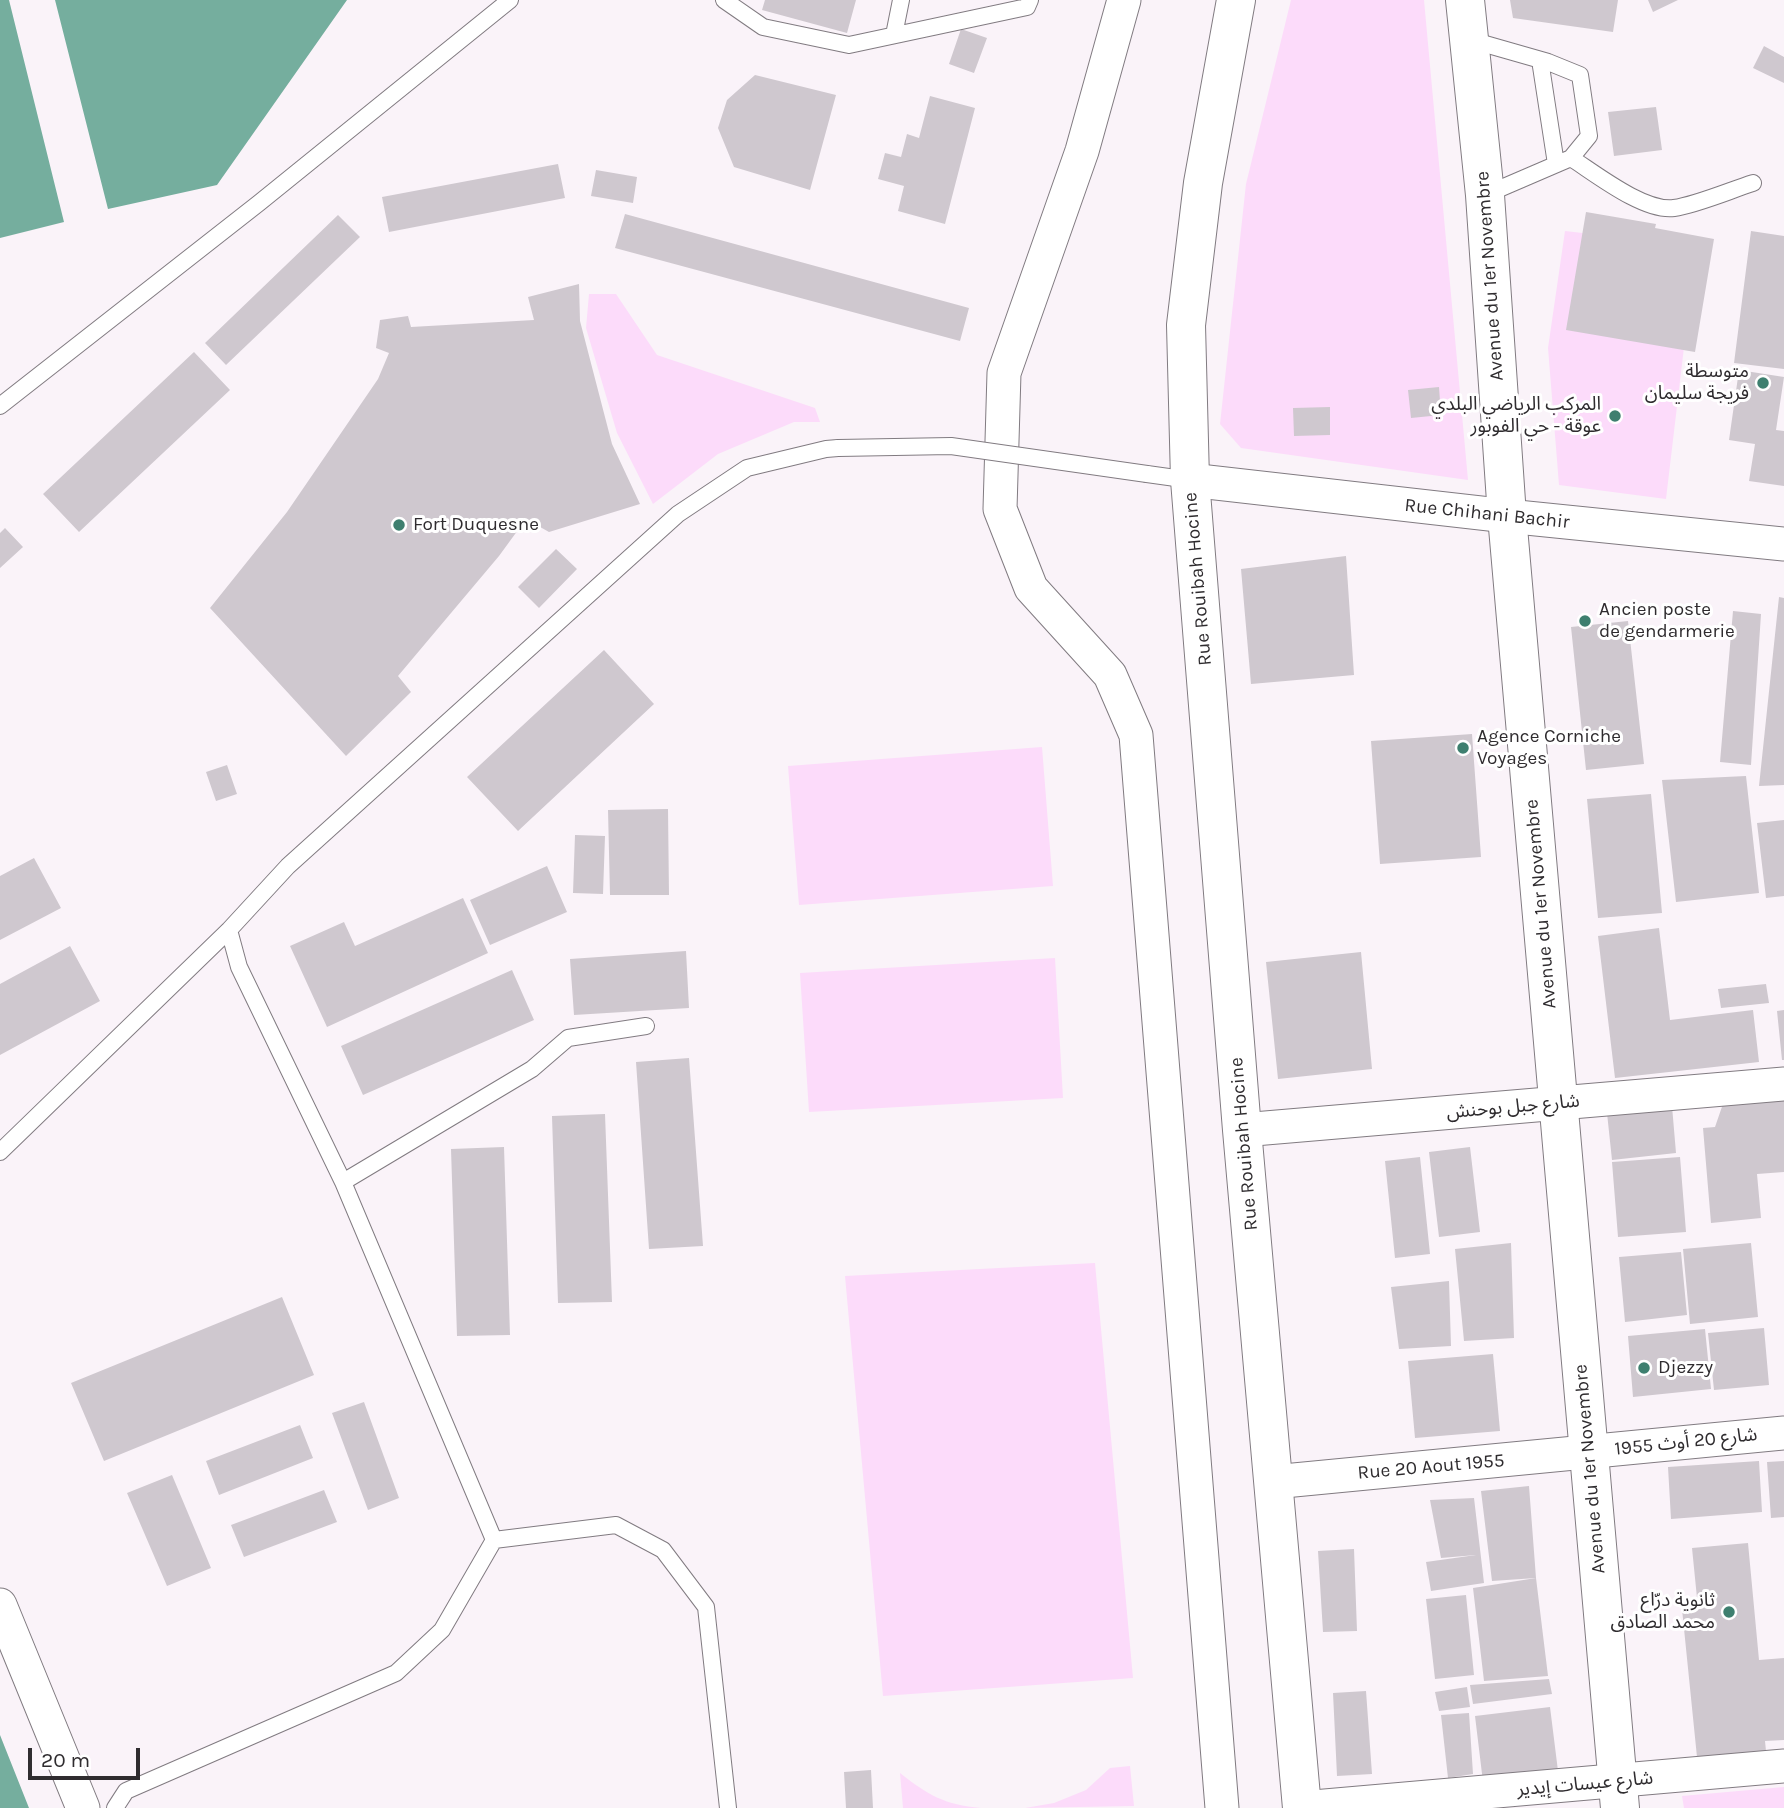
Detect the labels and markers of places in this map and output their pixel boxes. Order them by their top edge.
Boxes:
place label: متوسطة فريجة سليمان [1645,361,1749,405]
marker: متوسطة فريجة سليمان [1755,375,1771,391]
place label: المركب الرياضي البلدي عوقة - حي الفوبور [1431,394,1601,438]
marker: المركب الرياضي البلدي عوقة - حي الفوبور [1607,408,1623,424]
place label: Fort Duquesne [413,514,539,536]
marker: Fort Duquesne [391,517,407,533]
place label: Ancien poste de gendarmerie [1599,599,1735,643]
marker: Ancien poste de gendarmerie [1577,613,1593,629]
place label: Agence Corniche Voyages [1477,726,1621,770]
marker: Agence Corniche Voyages [1455,740,1471,756]
place label: Djezzy [1658,1357,1713,1379]
marker: Djezzy [1636,1360,1652,1376]
place label: ثانوية درّاع محمد الصادق [1611,1590,1715,1634]
marker: ثانوية درّاع محمد الصادق [1721,1604,1737,1620]

